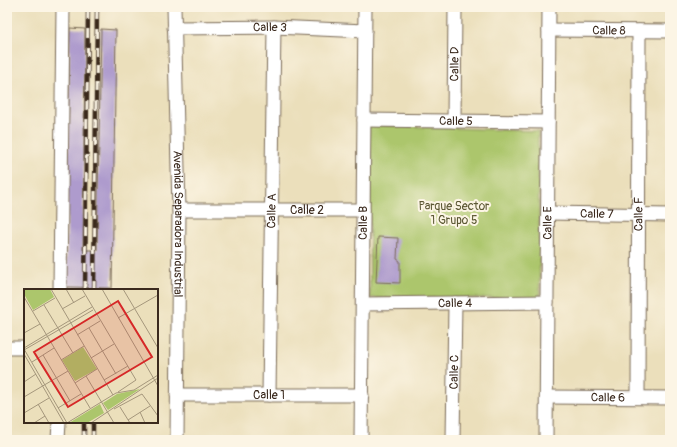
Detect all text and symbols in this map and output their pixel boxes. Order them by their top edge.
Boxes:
street label: Calle 3 [253,19,288,35]
street label: Calle 8 [592,23,626,38]
street label: Calle D [447,46,462,81]
street label: Calle 5 [439,113,473,129]
street label: Avenida Separadora Industrial [170,150,187,298]
street label: Calle A [264,193,279,229]
street label: Calle F [631,197,646,231]
park label: Parque Sector 1 Grupo 5 [419,199,490,228]
street label: Calle 2 [290,203,324,218]
street label: Calle B [355,206,371,240]
street label: Calle E [540,206,555,240]
street label: Calle 7 [580,206,615,222]
inset map [24,289,158,423]
street label: Calle 4 [438,295,472,311]
street label: Calle C [446,355,462,389]
street label: Calle 1 [253,388,285,403]
street label: Calle 6 [591,390,625,405]

